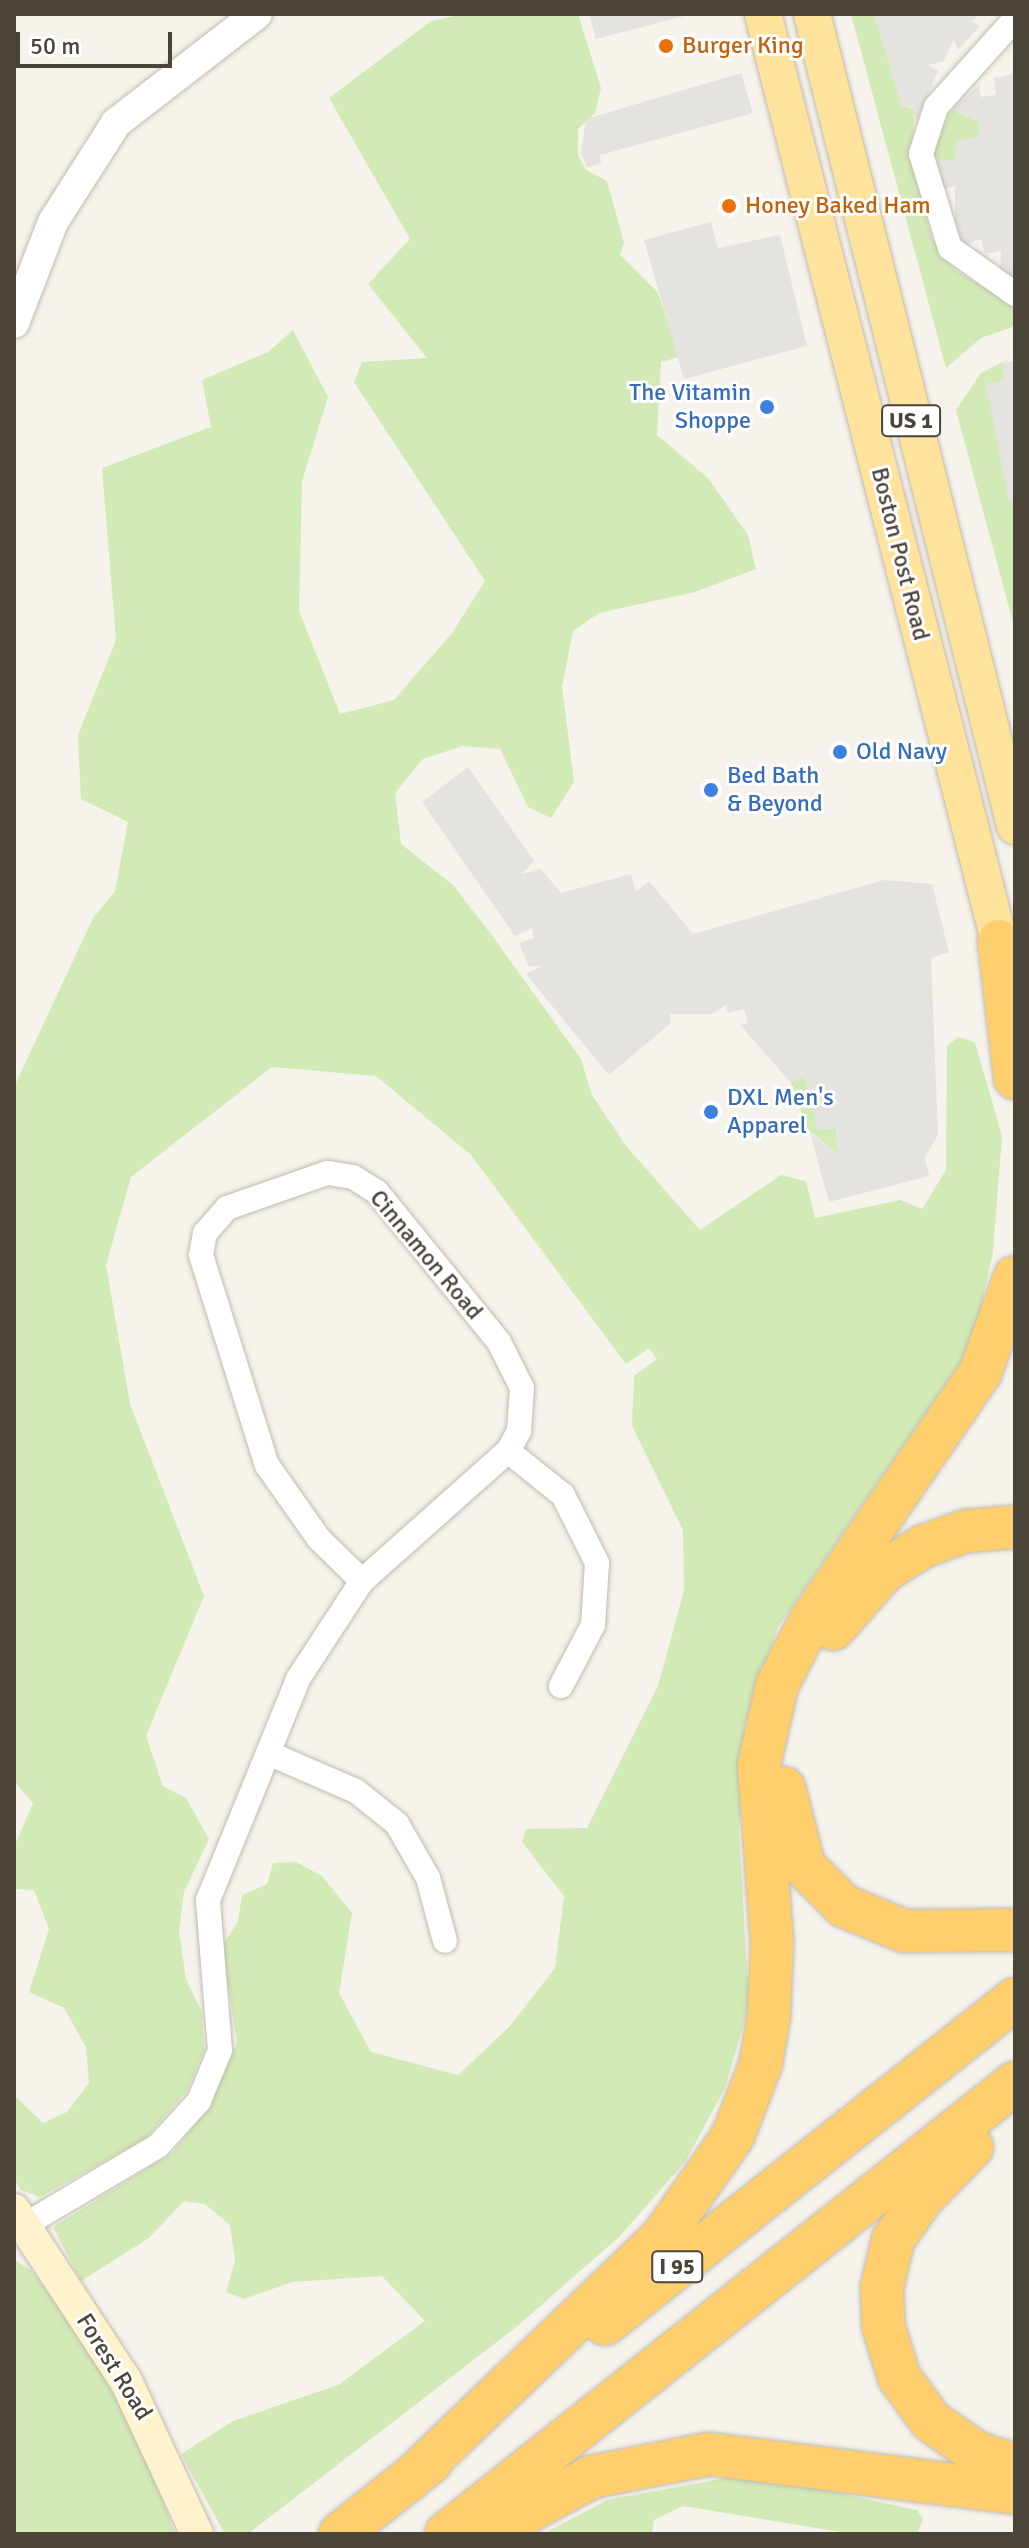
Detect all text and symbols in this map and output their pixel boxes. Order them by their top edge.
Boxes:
scale bar [20,16,176,66]
text: 50 m [30,31,80,61]
place label: Burger King [682,32,804,60]
marker: Burger King [657,37,675,55]
place label: Honey Baked Ham [745,192,931,220]
marker: Honey Baked Ham [720,197,738,215]
place label: The Vitamin Shoppe [629,379,751,435]
marker: The Vitamin Shoppe [758,398,776,416]
road number: US 1 [881,403,941,439]
street label: Boston Post Road [865,464,935,644]
place label: Old Navy [856,738,947,766]
marker: Old Navy [831,743,849,761]
place label: Bed Bath & Beyond [727,762,823,818]
marker: Bed Bath & Beyond [702,781,720,799]
place label: DXL Men's Apparel [727,1084,834,1140]
marker: DXL Men's Apparel [702,1103,720,1121]
street label: Cinnamon Road [363,1184,489,1326]
road number: I 95 [651,2249,703,2285]
street label: Forest Road [70,2308,158,2426]

